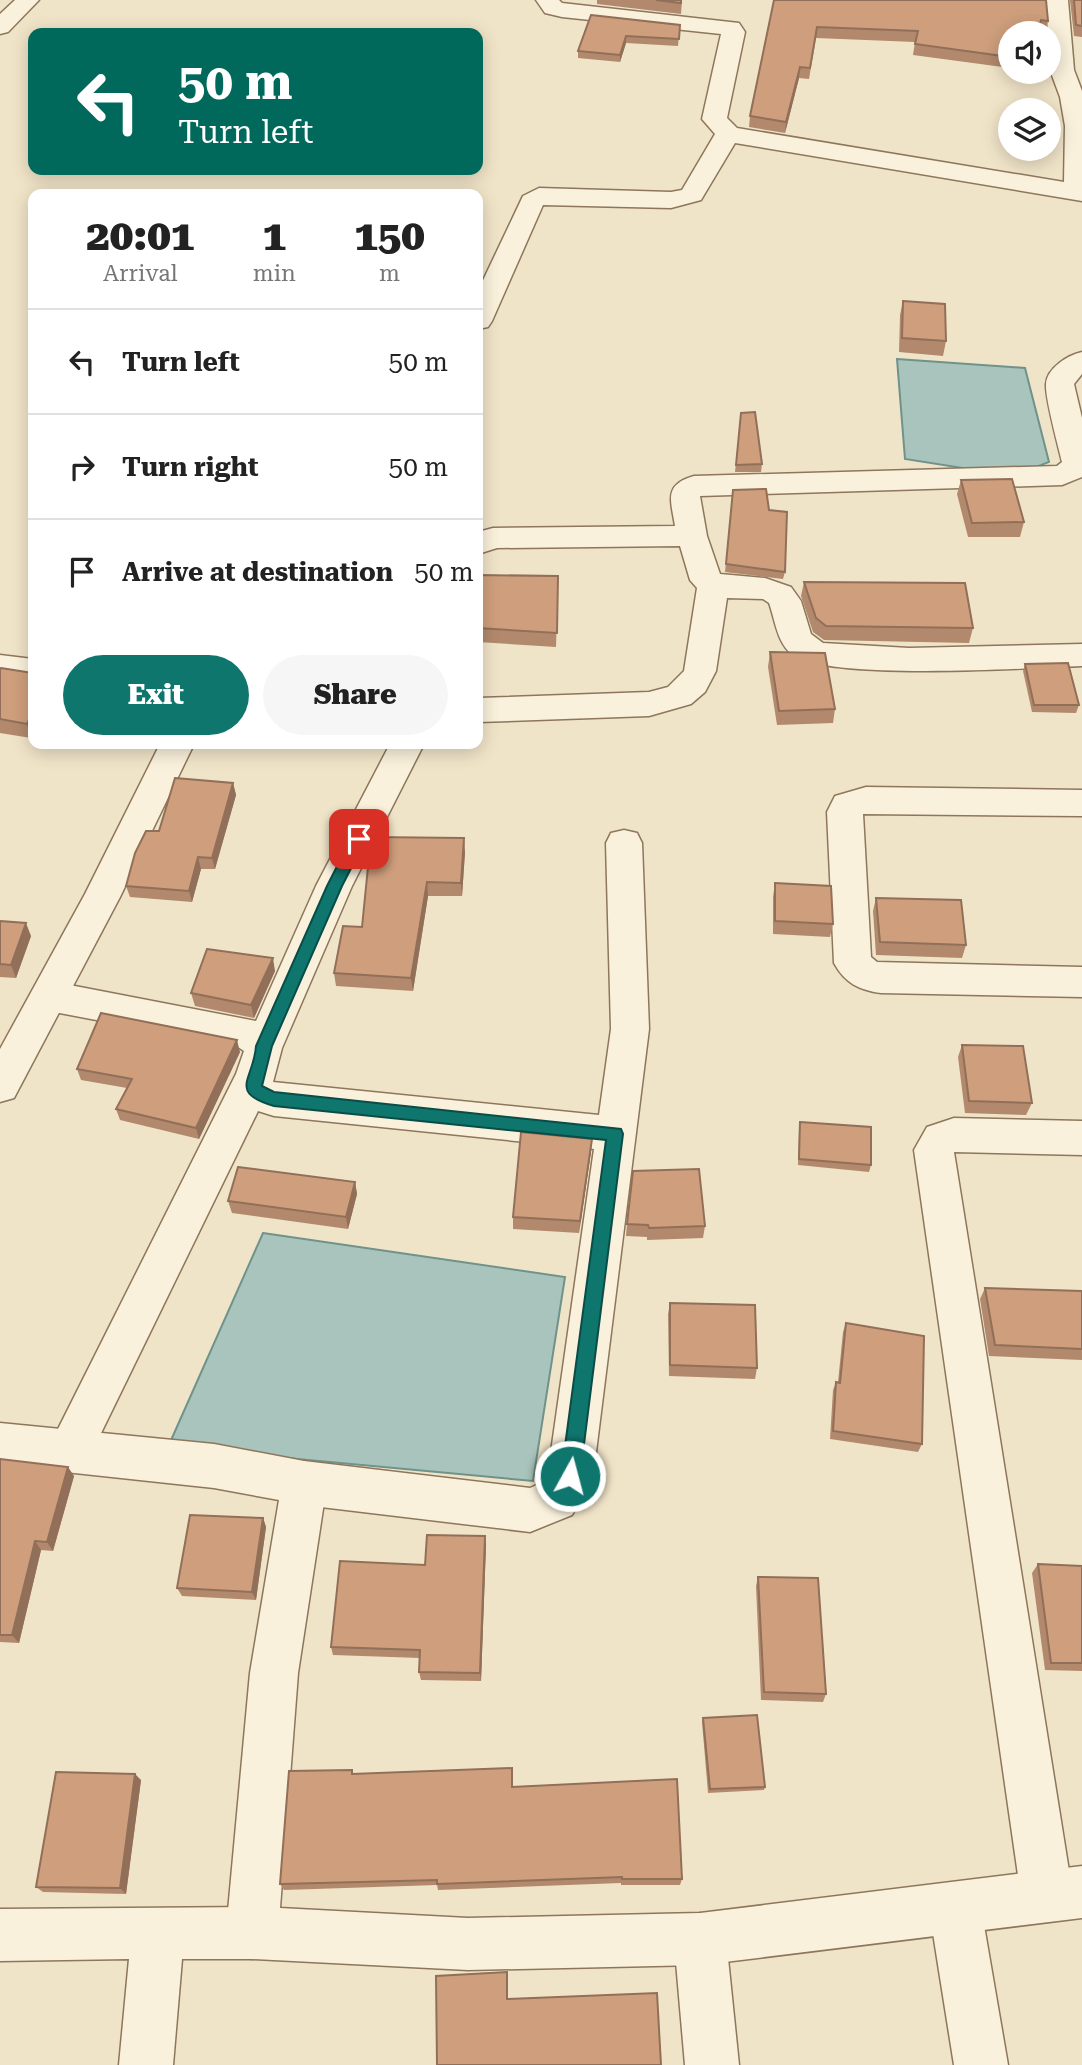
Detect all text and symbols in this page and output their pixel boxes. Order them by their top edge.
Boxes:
map controls [998,21,1061,161]
button: sound [998,21,1061,84]
text: 50 m [178,54,293,111]
icon: left [63,56,154,147]
button: layers [998,98,1061,161]
text: Turn left [178,113,313,151]
text: 20:01 [86,211,194,260]
text: 1 [262,211,286,260]
text: 150 [354,211,425,260]
text: Arrival [103,260,178,287]
text: min [253,260,296,287]
text: m [379,260,400,287]
icon: left [63,343,101,381]
text: Turn left [122,347,240,377]
text: 50 m [389,347,448,377]
icon: right [63,448,101,486]
text: Turn right [122,452,258,482]
text: 50 m [389,452,448,482]
icon: arrive [63,553,101,591]
text: Arrive at destination [122,557,393,587]
text: 50 m [414,557,474,587]
button: Exit [63,655,249,735]
button: Share [263,655,448,735]
pin [329,809,389,869]
icon: arrive [340,820,378,858]
position arrow [533,1439,607,1513]

